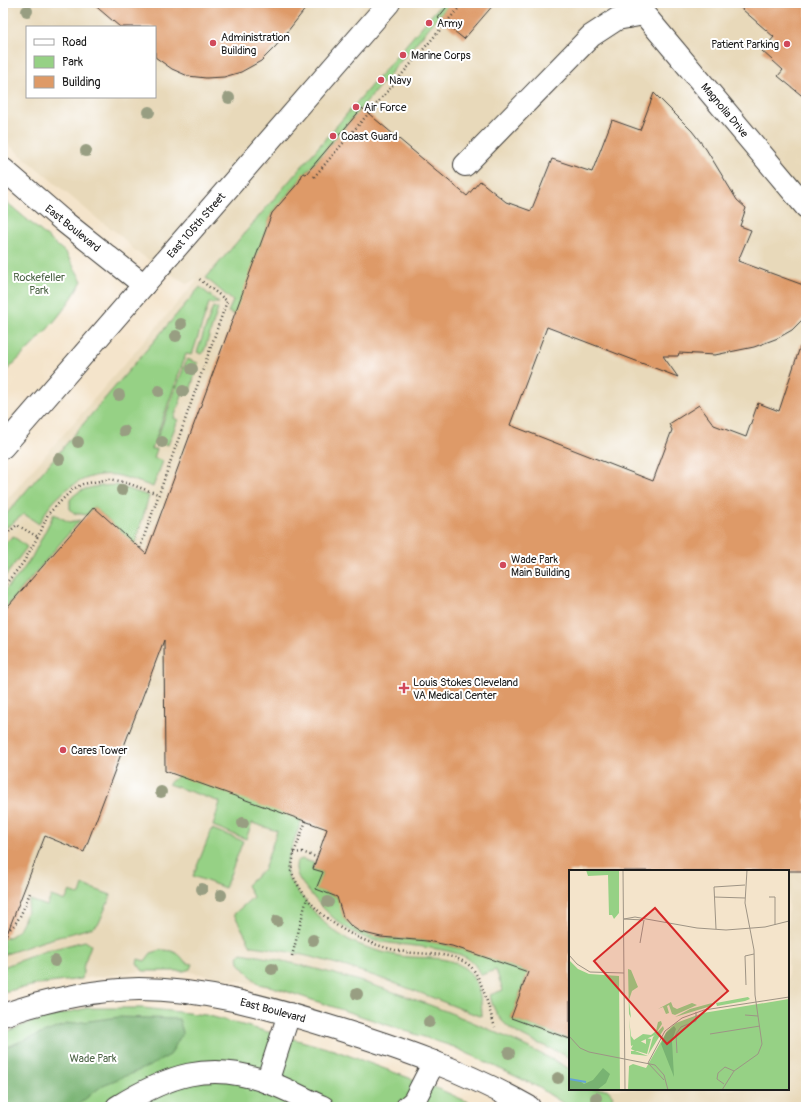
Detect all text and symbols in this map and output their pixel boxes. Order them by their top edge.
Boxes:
place label: Army [437,17,463,30]
marker: Army [424,18,434,28]
legend [26,26,156,98]
place label: Administration Building [221,31,290,57]
text: Road [62,35,87,50]
marker: Administration Building [208,38,218,48]
place label: Patient Parking [711,38,779,51]
marker: Patient Parking [782,39,792,49]
place label: Marine Corps [411,49,471,62]
marker: Marine Corps [398,50,408,60]
text: Park [62,55,83,70]
place label: Navy [389,74,412,87]
text: Building [62,75,101,90]
marker: Navy [376,75,386,85]
street label: Magnolia Drive [698,81,751,140]
place label: Air Force [364,101,407,114]
marker: Air Force [351,102,361,112]
place label: Coast Guard [341,130,398,143]
marker: Coast Guard [328,131,338,141]
street label: East 105th Street [165,190,229,261]
street label: East Boulevard [42,202,103,255]
park label: Rockefeller Park [13,271,65,297]
place label: Wade Park Main Building [511,553,570,579]
marker: Wade Park Main Building [498,560,508,570]
place label: Louis Stokes Cleveland VA Medical Center [413,676,518,702]
marker: Louis Stokes Cleveland VA Medical Center [398,682,410,694]
place label: Cares Tower [71,744,128,757]
marker: Cares Tower [58,745,68,755]
inset map [569,870,789,1090]
street label: East Boulevard [239,995,307,1025]
park label: Wade Park [69,1052,117,1065]

